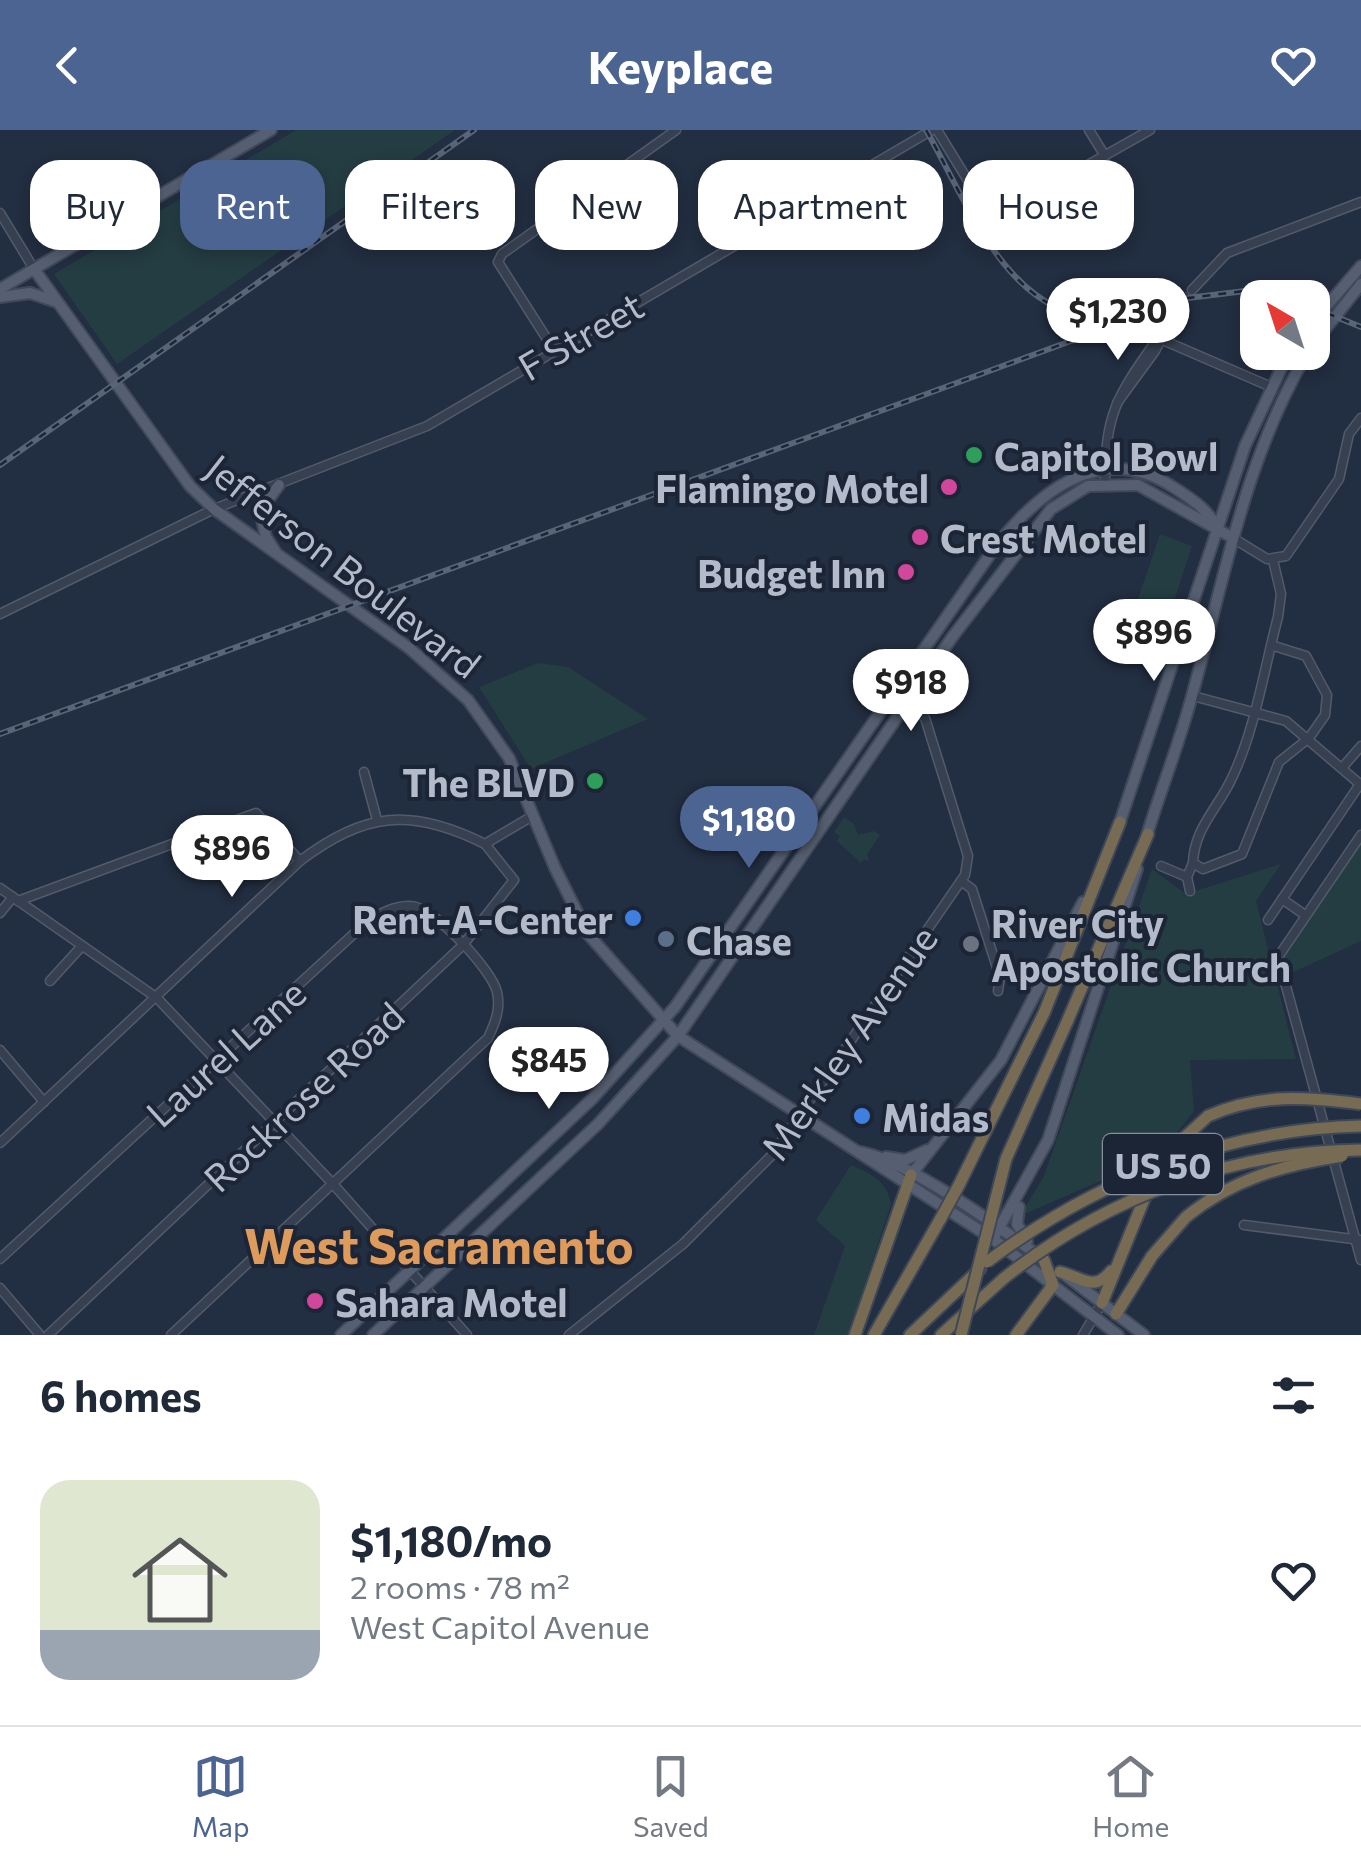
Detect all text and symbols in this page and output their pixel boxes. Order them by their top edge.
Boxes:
icon: back [40,38,95,93]
text: Keyplace [588,38,773,93]
icon: heart [1266,38,1321,93]
chip: Buy [30,160,160,250]
chip: Rent [180,160,325,250]
chip: Filters [345,160,515,250]
chip: New [535,160,678,250]
chip: Apartment [698,160,943,250]
chip: House [963,160,1134,250]
pin: $1,230 [1037,278,1199,363]
north arrow [1240,280,1330,370]
map controls [1240,280,1330,370]
street label: F Street [509,281,651,389]
text: $1,230 [1069,290,1167,330]
place label: Capitol Bowl [994,432,1218,479]
street label: Jefferson Boulevard [197,443,491,687]
marker: Capitol Bowl [963,444,985,466]
place label: Flamingo Motel [655,464,929,511]
marker: Flamingo Motel [938,476,960,498]
place label: Crest Motel [940,514,1147,561]
marker: Crest Motel [909,526,931,548]
place label: Budget Inn [697,549,886,596]
marker: Budget Inn [895,561,917,583]
pin: $896 [1095,599,1213,684]
text: $896 [1115,611,1193,651]
pin: $918 [852,649,970,734]
text: $918 [875,661,947,701]
place label: The BLVD [402,758,575,805]
marker: The BLVD [584,770,606,792]
pin: $1,180 [668,786,830,871]
text: $1,180 [702,798,796,838]
pin: $896 [173,815,291,900]
text: $896 [193,827,271,867]
place label: Rent-A-Center [352,895,613,942]
place label: River City Apostolic Church [991,899,1291,990]
marker: Rent-A-Center [622,907,644,929]
place label: Chase [686,916,792,963]
street label: Merkley Avenue [750,916,946,1168]
marker: Chase [655,928,677,950]
marker: River City Apostolic Church [960,933,982,955]
street label: Laurel Lane [136,968,314,1136]
street label: Rockrose Road [193,991,413,1201]
pin: $845 [490,1027,608,1112]
text: $845 [511,1039,587,1079]
place label: Midas [882,1093,989,1140]
marker: Midas [851,1105,873,1127]
road number: US 50 [1103,1134,1223,1194]
district label: West Sacramento [244,1215,634,1274]
place label: Sahara Motel [335,1278,568,1325]
marker: Sahara Motel [304,1290,326,1312]
icon: filters [1266,1368,1321,1423]
text: 6 homes [40,1369,202,1421]
text: $1,180/mo [350,1514,552,1566]
icon: home [120,1520,240,1640]
icon: heart [1266,1553,1321,1608]
text: 2 rooms · 78 m² [350,1566,570,1606]
text: West Capitol Avenue [350,1606,650,1646]
tab: Map [192,1749,250,1843]
tab: Saved [633,1749,709,1843]
tab: Home [1092,1749,1169,1843]

